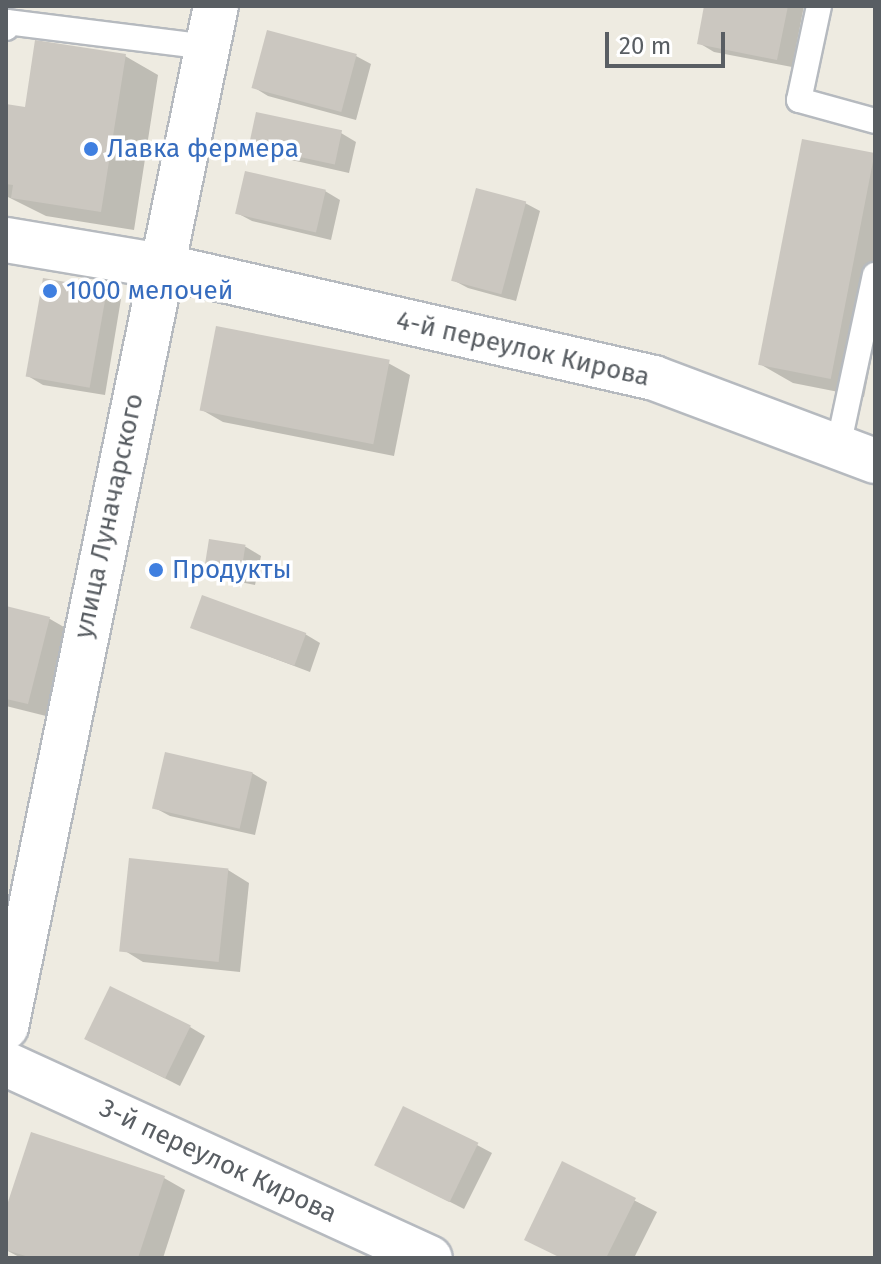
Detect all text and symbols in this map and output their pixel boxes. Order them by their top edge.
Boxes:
scale bar [609,16,729,66]
text: 20 m [619,32,671,60]
place label: Лавка фермера [107,133,299,165]
marker: Лавка фермера [82,140,100,158]
place label: 1000 мелочей [66,275,233,307]
marker: 1000 мелочей [41,282,59,300]
street label: 4-й переулок Кирова [393,305,653,393]
street label: улица Луначарского [68,391,150,641]
place label: Продукты [172,554,292,586]
marker: Продукты [147,561,165,579]
street label: 3-й переулок Кирова [94,1092,342,1230]

